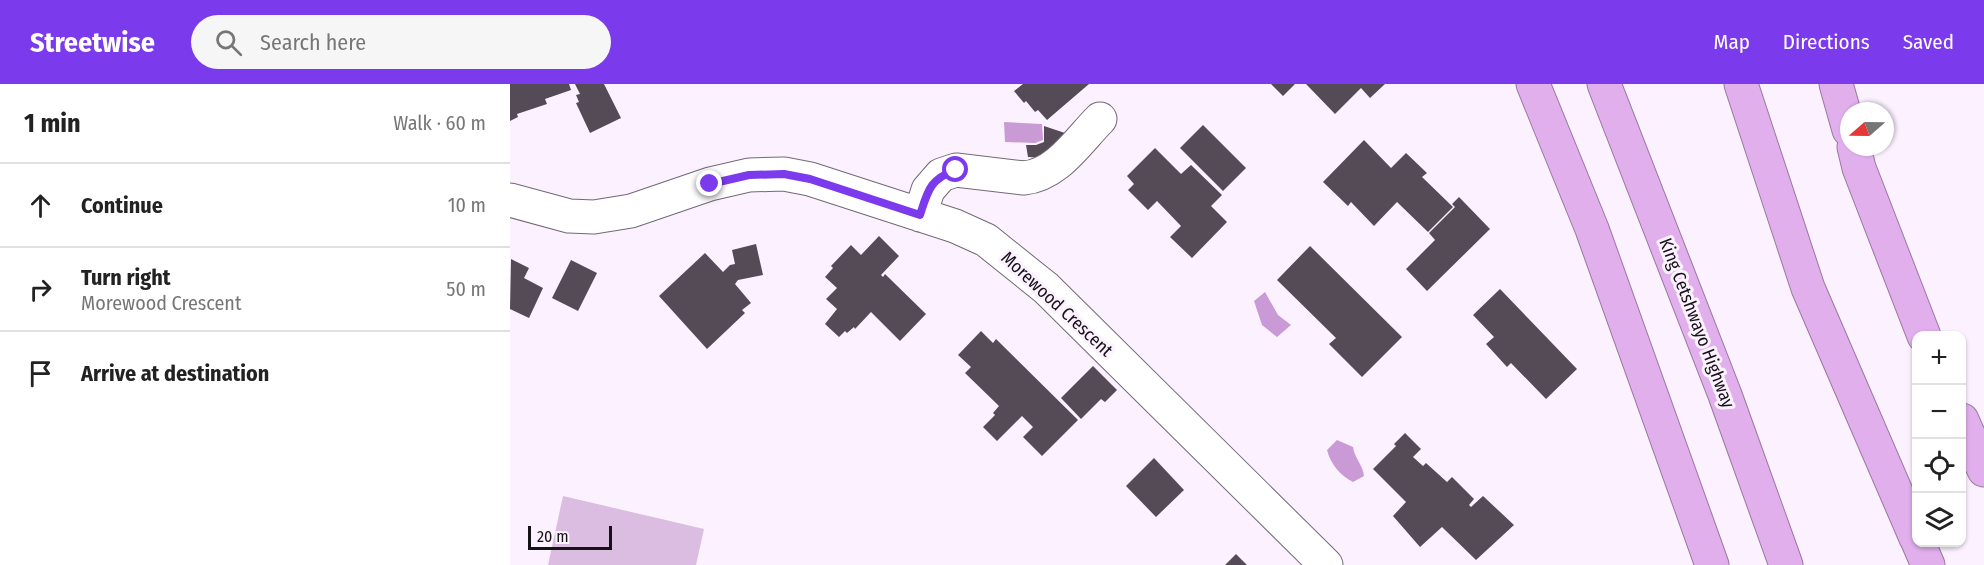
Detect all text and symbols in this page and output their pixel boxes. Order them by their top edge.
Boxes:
search box [191,15,611,69]
text: Streetwise [30,26,155,59]
icon: search [212,26,245,59]
text: Search here [260,29,366,56]
text: Map [1713,29,1750,55]
text: Directions [1783,29,1870,55]
text: Saved [1903,29,1954,55]
north arrow [1840,102,1894,156]
text: 1 min [24,108,81,139]
text: Walk · 60 m [393,111,486,135]
route start [942,156,968,182]
route end [696,170,722,196]
icon: ahead [24,189,57,222]
text: Continue [81,192,163,219]
text: 10 m [448,193,486,217]
street label: King Cetshwayo Highway [1654,235,1740,411]
street label: Morewood Crescent [997,247,1117,361]
text: Turn right [81,264,170,291]
icon: right [24,273,57,306]
text: 50 m [446,277,486,301]
text: Morewood Crescent [81,291,241,315]
map controls [1912,331,1966,547]
button: + [1912,331,1966,385]
icon: arrive [24,357,57,390]
text: Arrive at destination [81,360,269,387]
button: − [1912,385,1966,439]
button: locate [1912,439,1966,493]
button: layers [1912,493,1966,547]
scale bar [528,523,612,550]
text: 20 m [537,527,568,546]

